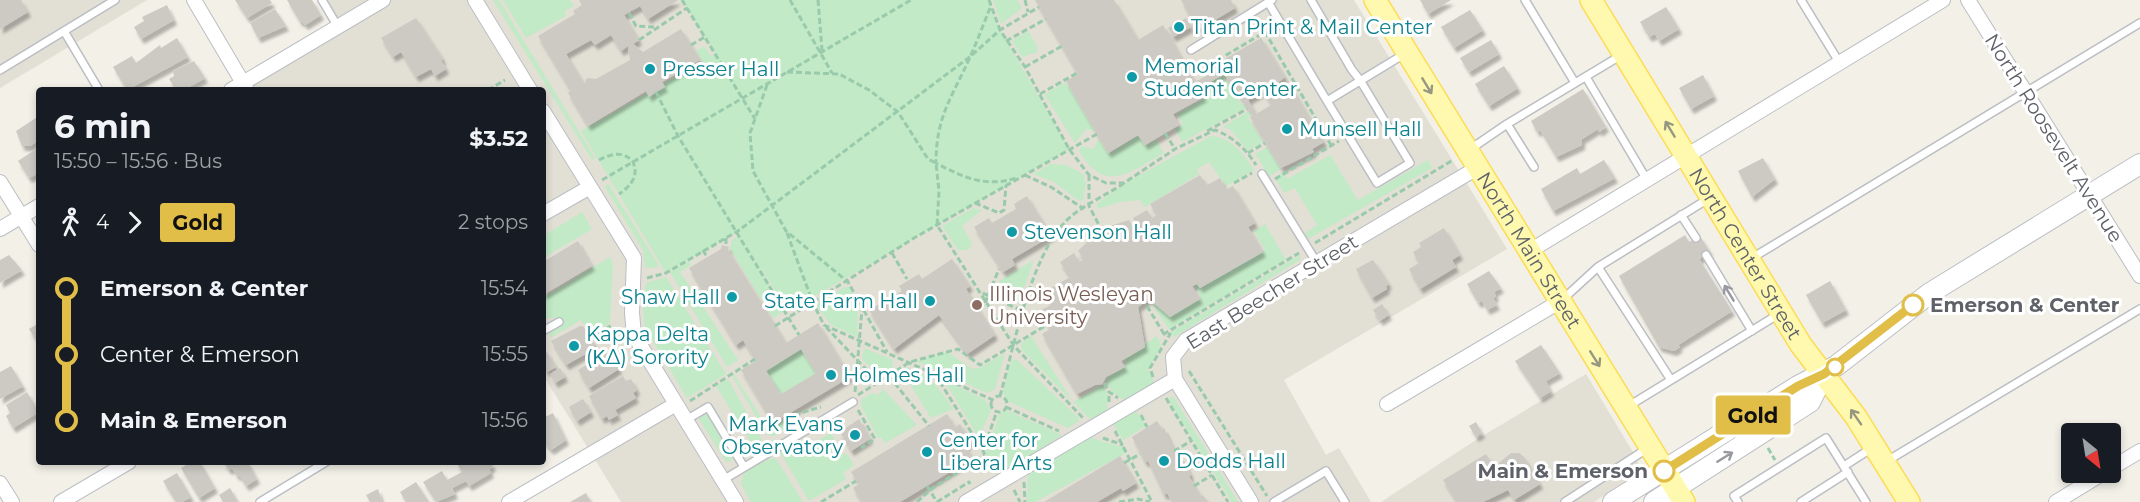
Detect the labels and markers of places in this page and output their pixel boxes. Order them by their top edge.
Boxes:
place label: Titan Print & Mail Center [1191,15,1433,39]
marker: Titan Print & Mail Center [1172,20,1186,34]
place label: Memorial Student Center [1144,54,1298,101]
place label: Presser Hall [662,57,779,81]
marker: Presser Hall [643,62,657,76]
marker: Memorial Student Center [1125,70,1139,84]
place label: Munsell Hall [1299,117,1422,141]
marker: Munsell Hall [1280,122,1294,136]
place label: Stevenson Hall [1024,220,1172,244]
marker: Stevenson Hall [1005,225,1019,239]
place label: Illinois Wesleyan University [989,282,1154,329]
place label: Shaw Hall [621,285,720,309]
place label: State Farm Hall [764,289,918,313]
marker: Shaw Hall [725,290,739,304]
place label: Emerson & Center [1930,293,2120,317]
marker: State Farm Hall [923,294,937,308]
marker: Emerson & Center [1902,294,1924,316]
marker: Illinois Wesleyan University [970,298,984,312]
place label: Kappa Delta (ΚΔ) Sorority [586,322,709,369]
marker: Kappa Delta (ΚΔ) Sorority [567,339,581,353]
unlabelled marker [1826,358,1844,376]
place label: Holmes Hall [843,363,964,387]
marker: Holmes Hall [824,368,838,382]
place label: Mark Evans Observatory [721,412,843,459]
marker: Mark Evans Observatory [848,428,862,442]
place label: Center for Liberal Arts [939,428,1052,475]
marker: Center for Liberal Arts [920,445,934,459]
place label: Dodds Hall [1176,449,1286,473]
marker: Dodds Hall [1157,454,1171,468]
place label: Main & Emerson [1478,459,1648,483]
marker: Main & Emerson [1653,460,1675,482]

